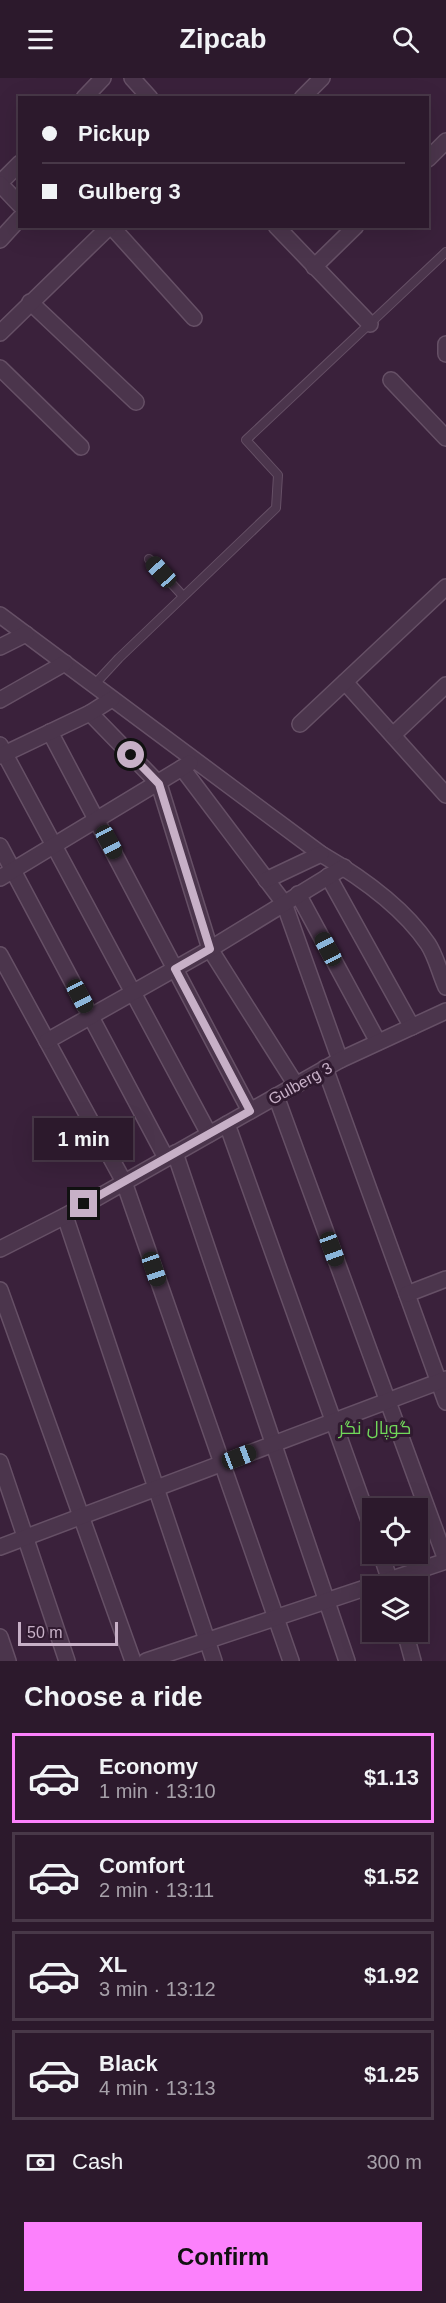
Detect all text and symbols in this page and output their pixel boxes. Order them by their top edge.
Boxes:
icon: menu [24,23,57,56]
icon: search [389,23,422,56]
text: Zipcab [179,24,267,54]
text: Pickup [78,121,150,146]
text: Gulberg 3 [78,179,181,204]
car [142,553,180,591]
route start [117,741,144,768]
car [93,822,125,862]
car [312,929,344,969]
car [64,976,96,1016]
street label: Gulberg 3 [265,1059,335,1108]
callout: 1 min [34,1117,134,1159]
text: 1 min [57,1128,110,1150]
route end [70,1190,97,1217]
car [317,1229,347,1269]
car [140,1249,168,1289]
district label: گوپال نگر [338,1418,411,1440]
car [219,1442,259,1472]
map controls [362,1498,428,1642]
button: locate [362,1498,428,1564]
button: layers [362,1576,428,1642]
scale bar [18,1619,118,1646]
text: 50 m [27,1624,63,1641]
text: Choose a ride [24,1682,203,1712]
icon: car [27,1751,81,1805]
text: Economy [99,1754,198,1779]
text: $1.13 [364,1765,419,1790]
text: 1 min · 13:10 [99,1780,216,1802]
icon: car [27,1850,81,1904]
text: Comfort [99,1853,185,1878]
text: $1.52 [364,1864,419,1889]
text: 2 min · 13:11 [99,1879,214,1901]
icon: car [27,1949,81,2003]
text: XL [99,1952,127,1977]
text: $1.92 [364,1963,419,1988]
text: 3 min · 13:12 [99,1978,216,2000]
icon: car [27,2048,81,2102]
text: Black [99,2051,158,2076]
text: $1.25 [364,2062,419,2087]
text: 4 min · 13:13 [99,2077,216,2099]
icon: cash [24,2146,57,2179]
text: Cash [72,2149,123,2174]
text: 300 m [366,2151,422,2173]
button: Confirm [24,2222,422,2291]

